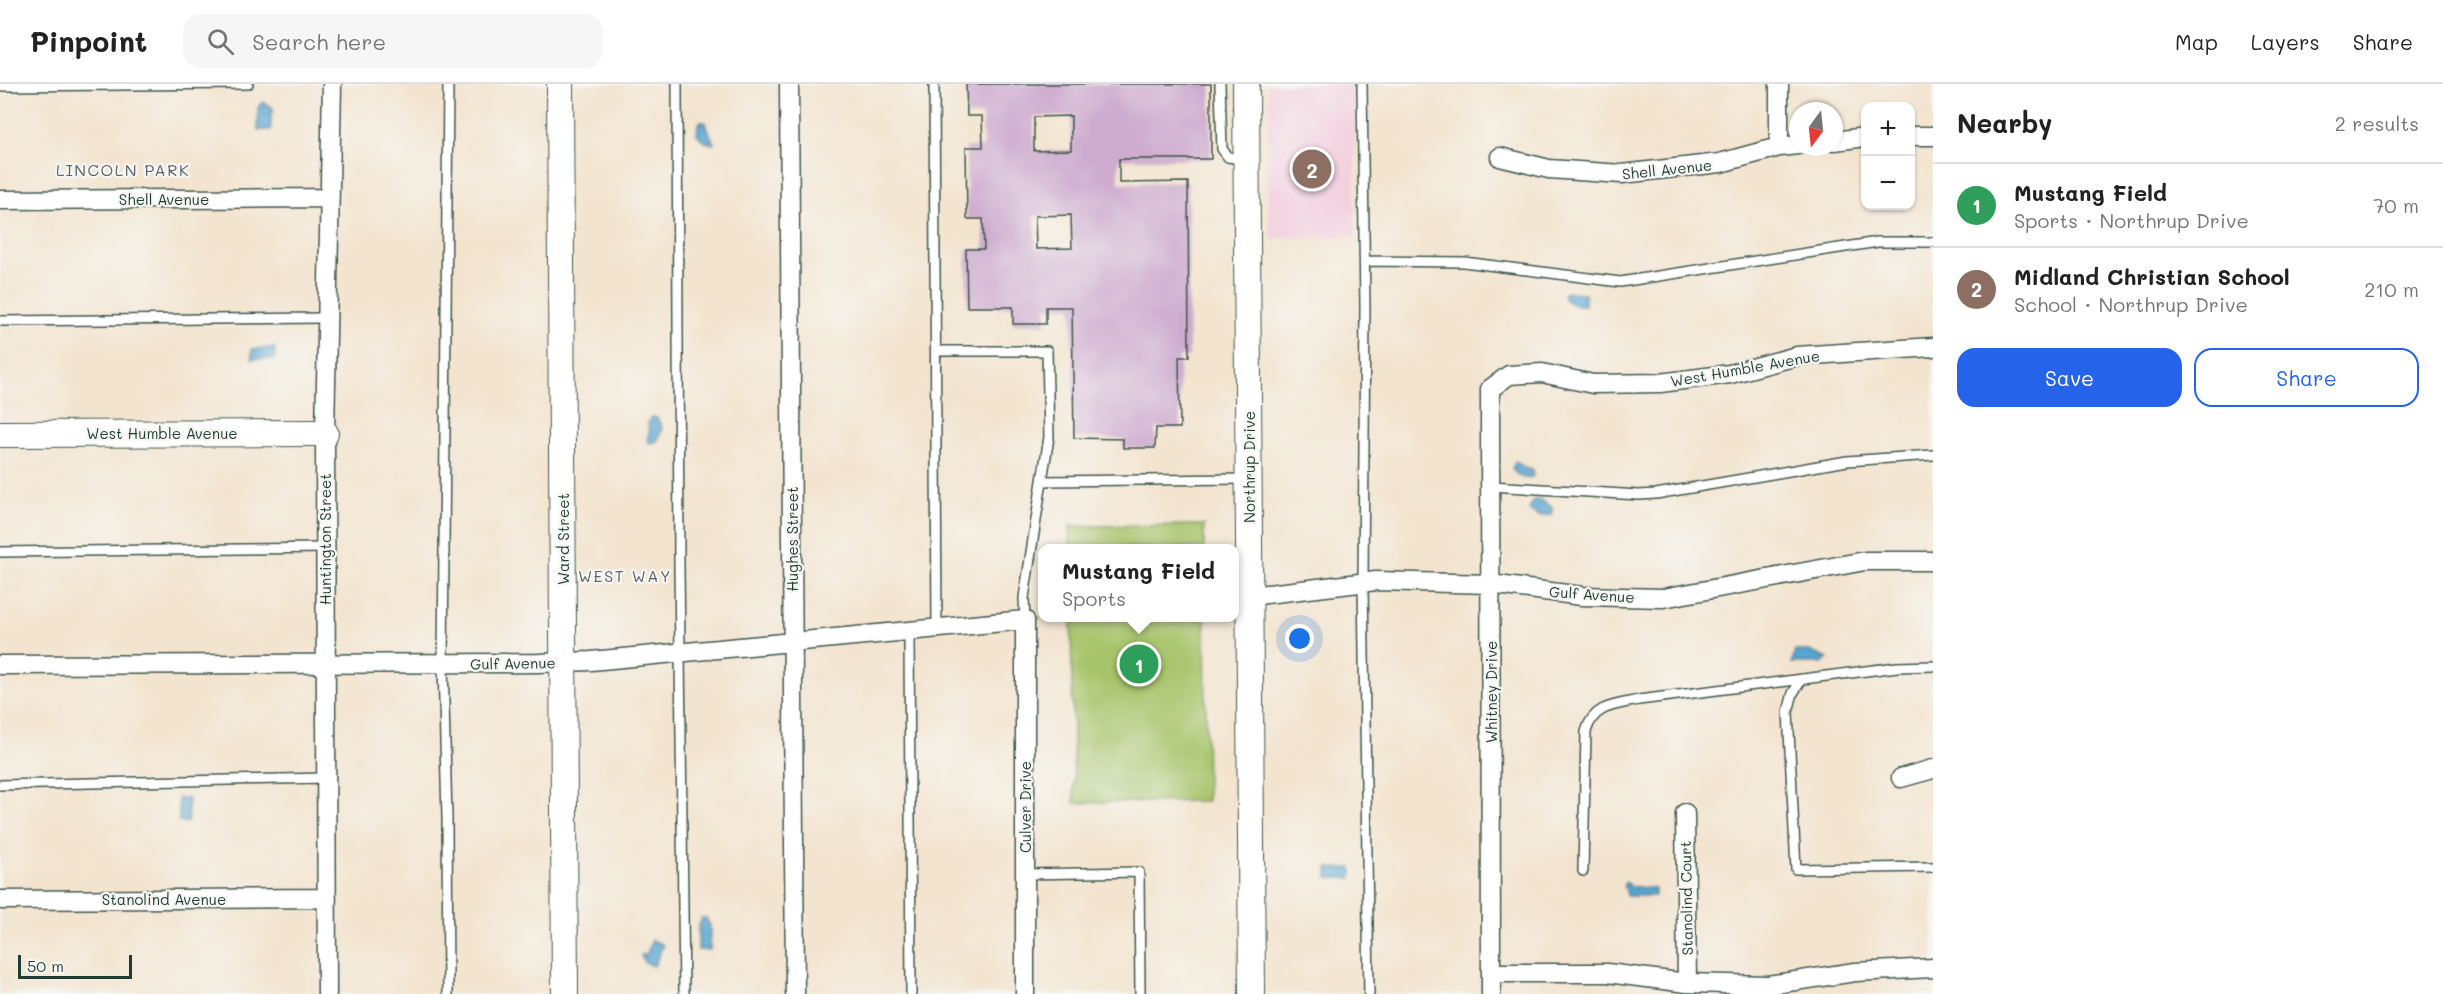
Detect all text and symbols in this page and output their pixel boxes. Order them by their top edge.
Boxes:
search box [183,14,603,68]
text: Pinpoint [30,23,147,59]
icon: search [204,25,237,58]
text: Search here [252,27,386,56]
text: Map [2175,28,2218,55]
text: Layers [2251,28,2320,55]
text: Share [2353,28,2413,55]
north arrow [1789,102,1843,156]
map controls [1861,102,1915,210]
button: + [1861,102,1915,156]
text: Nearby [1957,106,2052,140]
text: 2 results [2335,110,2419,136]
pin: 2 [1292,146,1332,191]
street label: Shell Avenue [1621,154,1713,184]
button: − [1861,156,1915,210]
district label: LINCOLN PARK [56,159,190,180]
text: Mustang Field [2014,178,2167,207]
street label: Shell Avenue [119,189,209,209]
text: 1 [1972,192,1981,218]
text: 70 m [2373,192,2419,218]
text: Sports · Northrup Drive [2014,207,2249,233]
text: Midland Christian School [2014,262,2290,291]
text: 2 [1971,276,1982,302]
text: 210 m [2364,276,2419,302]
text: School · Northrup Drive [2014,291,2248,317]
street label: West Humble Avenue [1669,345,1821,391]
button: Save [1957,348,2182,407]
button: Share [2194,348,2419,407]
street label: Northrup Drive [1239,411,1259,523]
street label: West Humble Avenue [86,423,238,443]
street label: Huntington Street [315,473,335,605]
street label: Hughes Street [782,486,802,592]
street label: Ward Street [553,493,573,585]
popup [1038,544,1239,622]
text: Mustang Field [1062,556,1215,585]
district label: WEST WAY [578,565,672,586]
street label: Gulf Avenue [1549,581,1635,607]
text: Sports [1062,585,1126,611]
your location [1285,624,1314,653]
street label: Whitney Drive [1481,641,1501,743]
pin: 1 [1120,642,1158,686]
street label: Gulf Avenue [470,652,556,674]
street label: Culver Drive [1015,761,1035,853]
street label: Stanolind Court [1675,841,1697,955]
street label: Stanolind Avenue [102,889,226,909]
scale bar [18,952,132,980]
text: 50 m [27,955,64,976]

